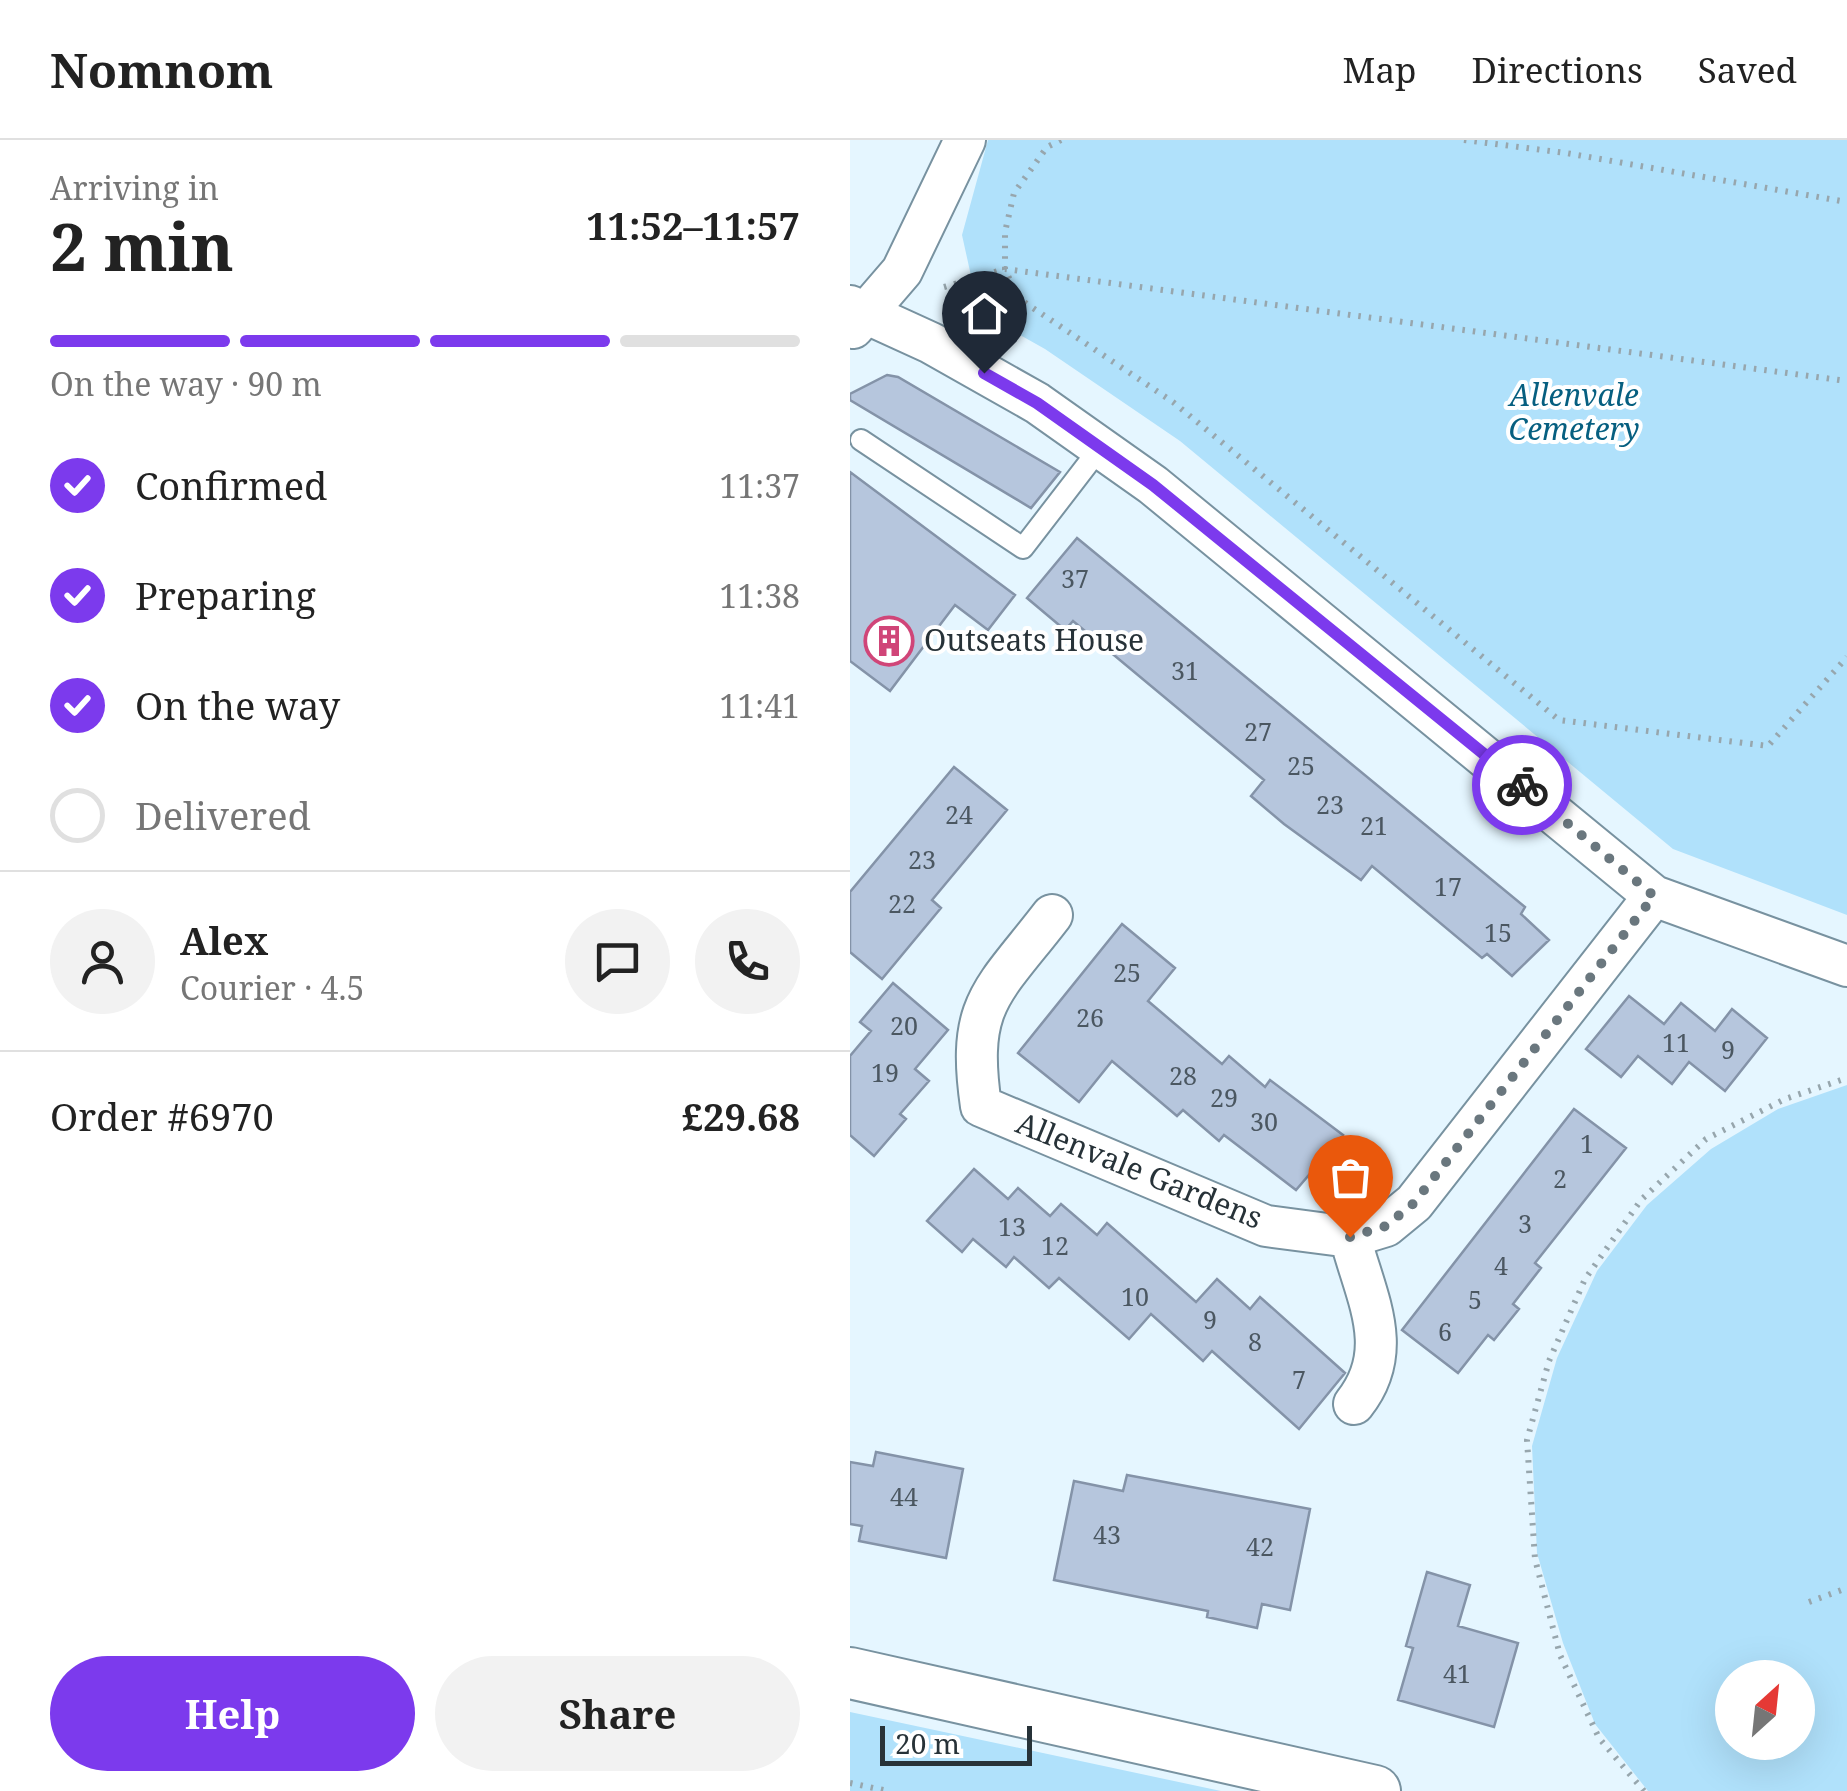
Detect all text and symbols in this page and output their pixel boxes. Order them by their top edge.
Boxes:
text: Nomnom [50,37,273,102]
text: Map [1343,46,1417,93]
text: Directions [1472,46,1643,93]
text: Saved [1698,46,1797,93]
text: Arriving in [50,166,219,209]
text: 11:52–11:57 [586,199,800,251]
text: 2 min [50,202,234,290]
pin [942,271,1027,374]
icon: home [957,286,1012,341]
text: On the way · 90 m [50,362,322,405]
park label: Allenvale Cemetery [1507,374,1639,449]
icon: check [50,458,105,513]
text: Confirmed [135,459,327,511]
text: 11:37 [719,464,800,507]
house number: 37 [1061,561,1089,595]
icon: check [50,568,105,623]
text: Preparing [135,569,316,621]
text: 11:38 [719,574,800,617]
building icon: Outseats House [863,615,915,667]
place label: Outseats House [924,619,1144,660]
house number: 31 [1171,653,1199,687]
icon: check [50,678,105,733]
text: On the way [135,679,340,731]
text: 11:41 [719,684,800,727]
house number: 27 [1244,714,1272,748]
courier [1472,735,1572,835]
house number: 25 [1287,748,1315,782]
icon: bike [1495,758,1550,813]
house number: 23 [1316,787,1344,821]
text: Delivered [135,789,311,841]
house number: 24 [945,797,973,831]
house number: 21 [1360,808,1388,842]
house number: 23 [908,842,936,876]
house number: 17 [1434,869,1462,903]
house number: 22 [888,886,916,920]
button: person [50,909,155,1014]
button: chat [565,909,670,1014]
button: phone [695,909,800,1014]
text: Alex [180,914,268,966]
house number: 15 [1484,915,1512,949]
house number: 25 [1113,955,1141,989]
text: Courier · 4.5 [180,966,364,1009]
house number: 26 [1076,1000,1104,1034]
house number: 20 [890,1008,918,1042]
house number: 11 [1662,1025,1690,1059]
house number: 9 [1721,1032,1735,1066]
house number: 19 [871,1055,899,1089]
house number: 28 [1169,1058,1197,1092]
house number: 29 [1210,1080,1238,1114]
text: Order #6970 [50,1090,274,1142]
text: £29.68 [682,1090,800,1142]
street label: Allenvale Gardens [1010,1101,1269,1238]
house number: 30 [1250,1104,1278,1138]
house number: 1 [1580,1126,1594,1160]
pin [1308,1135,1393,1238]
icon: bag [1323,1150,1378,1205]
house number: 2 [1553,1161,1567,1195]
house number: 3 [1518,1206,1532,1240]
house number: 13 [998,1209,1026,1243]
house number: 12 [1041,1228,1069,1262]
house number: 4 [1494,1248,1508,1282]
house number: 10 [1121,1279,1149,1313]
house number: 5 [1468,1282,1482,1316]
house number: 9 [1203,1302,1217,1336]
house number: 6 [1438,1314,1452,1348]
house number: 8 [1248,1324,1262,1358]
house number: 7 [1292,1362,1306,1396]
house number: 44 [890,1479,918,1513]
house number: 43 [1093,1517,1121,1551]
house number: 42 [1246,1529,1274,1563]
button: Help [50,1656,415,1771]
button: Share [435,1656,800,1771]
house number: 41 [1443,1656,1471,1690]
north arrow [1715,1660,1815,1760]
map controls [1715,1660,1815,1760]
scale bar [880,1721,1032,1766]
text: 20 m [895,1724,960,1762]

